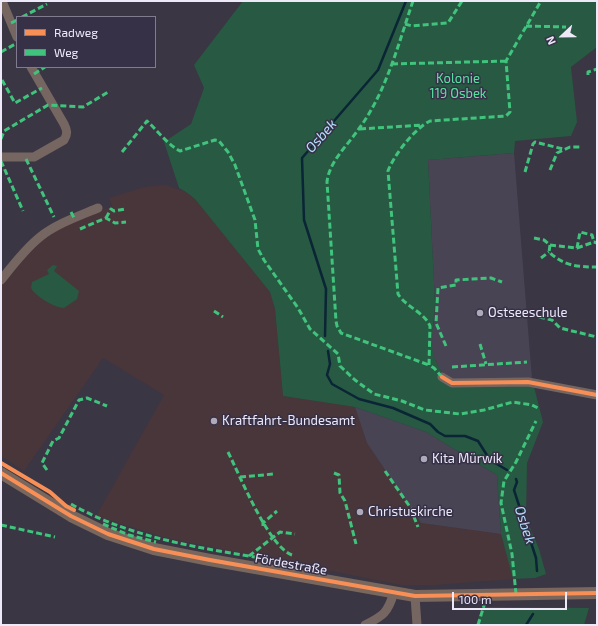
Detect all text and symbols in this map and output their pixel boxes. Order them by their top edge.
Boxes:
legend [16,16,156,68]
north arrow [542,16,582,56]
text: Radweg [54,25,98,39]
text: N [543,35,558,47]
text: Weg [54,45,78,59]
park label: Kolonie 119 Osbek [430,71,486,102]
water label: Osbek [302,116,340,156]
place label: Ostseeschule [488,305,568,321]
marker: Ostseeschule [475,308,485,318]
place label: Kraftfahrt-Bundesamt [222,413,355,429]
marker: Kraftfahrt-Bundesamt [209,416,219,426]
place label: Kita Mürwik [432,451,502,467]
marker: Kita Mürwik [419,454,429,464]
place label: Christuskirche [368,504,453,520]
water label: Osbek [511,504,539,546]
marker: Christuskirche [355,507,365,517]
street label: Fördestraße [254,550,328,578]
scale bar [454,584,569,610]
text: 100 m [459,592,491,606]

